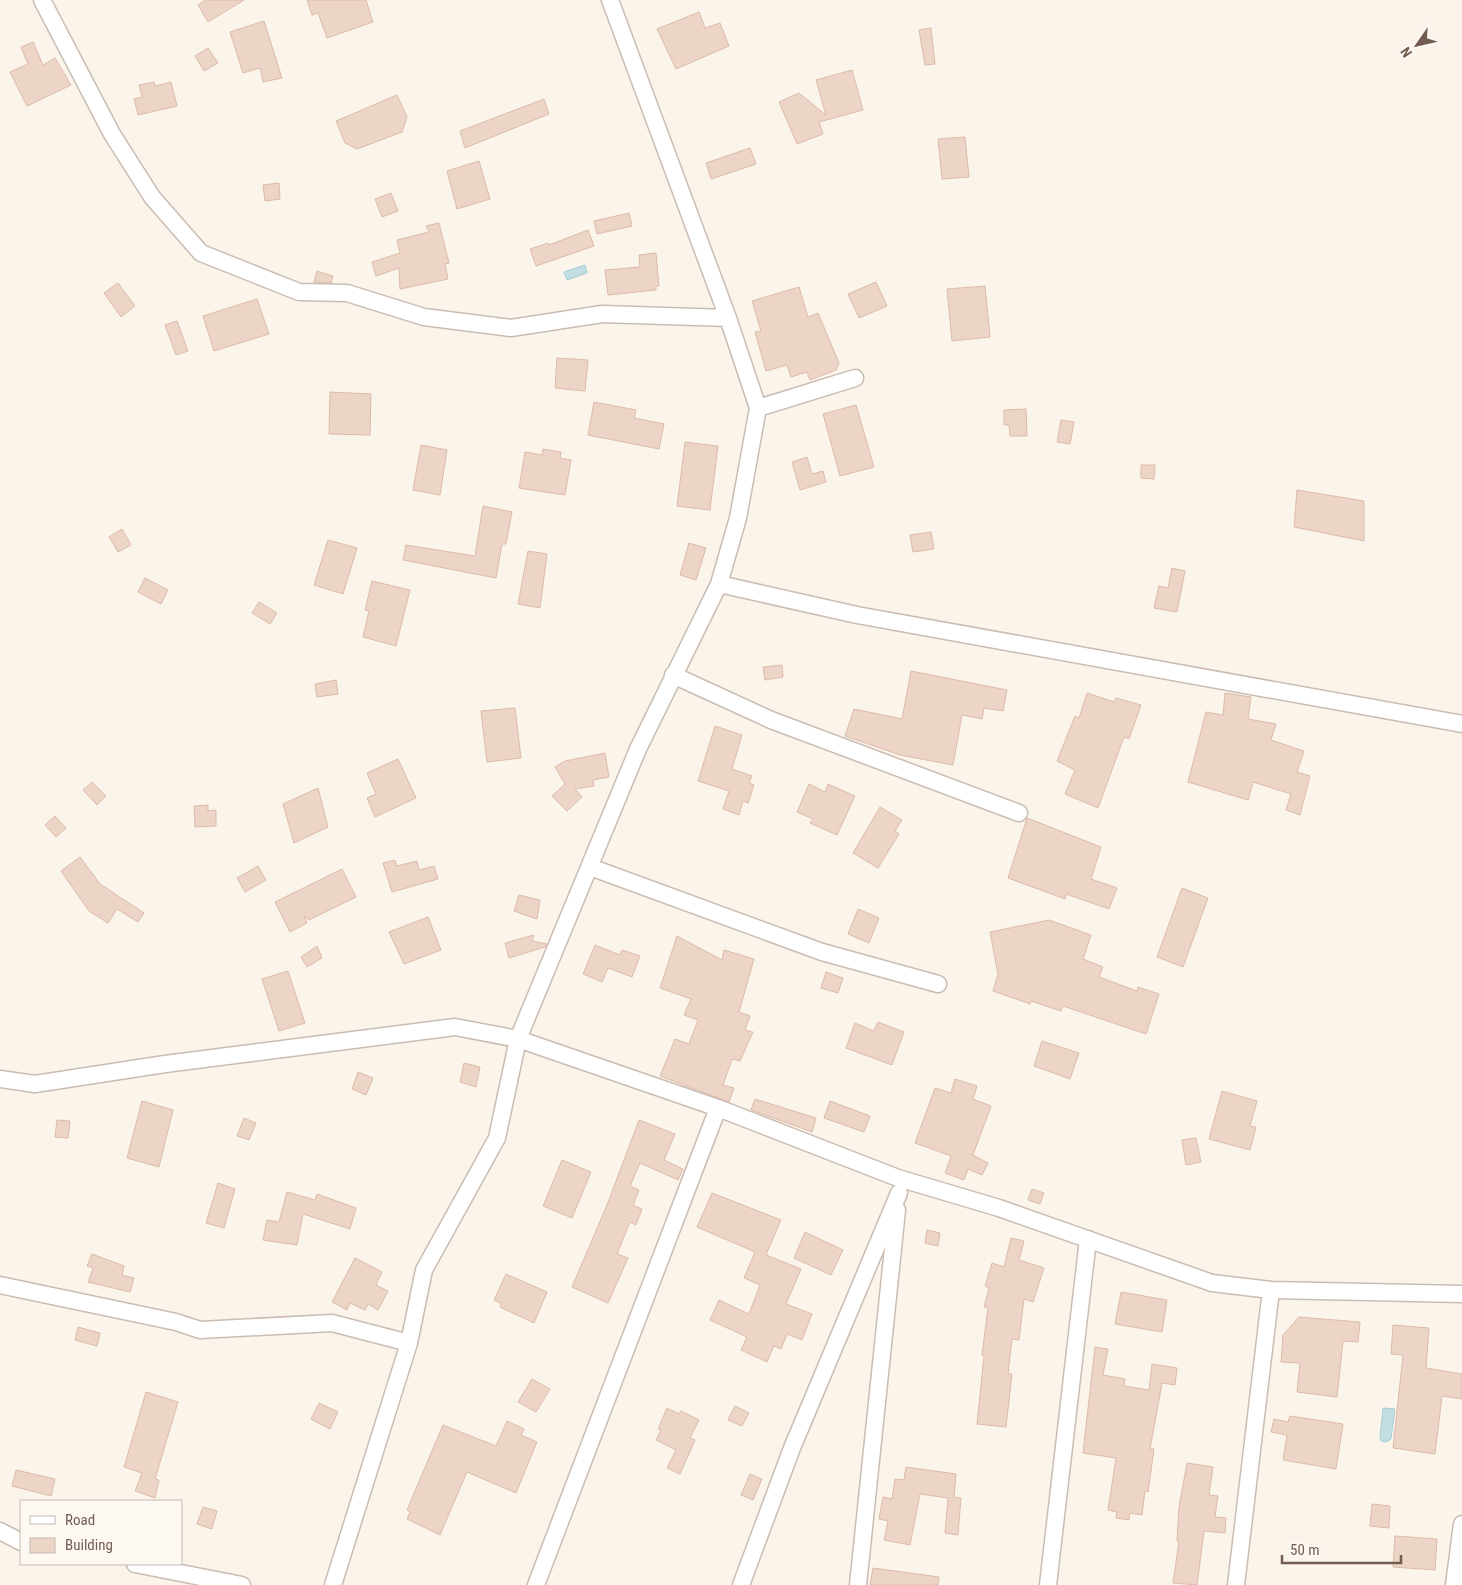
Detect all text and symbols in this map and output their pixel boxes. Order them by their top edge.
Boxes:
north arrow [1392,20,1442,70]
text: N [1397,44,1415,60]
legend [20,1500,182,1565]
text: Road [65,1511,95,1529]
scale bar [1282,1532,1401,1564]
text: Building [65,1536,113,1554]
text: 50 m [1290,1541,1320,1559]

